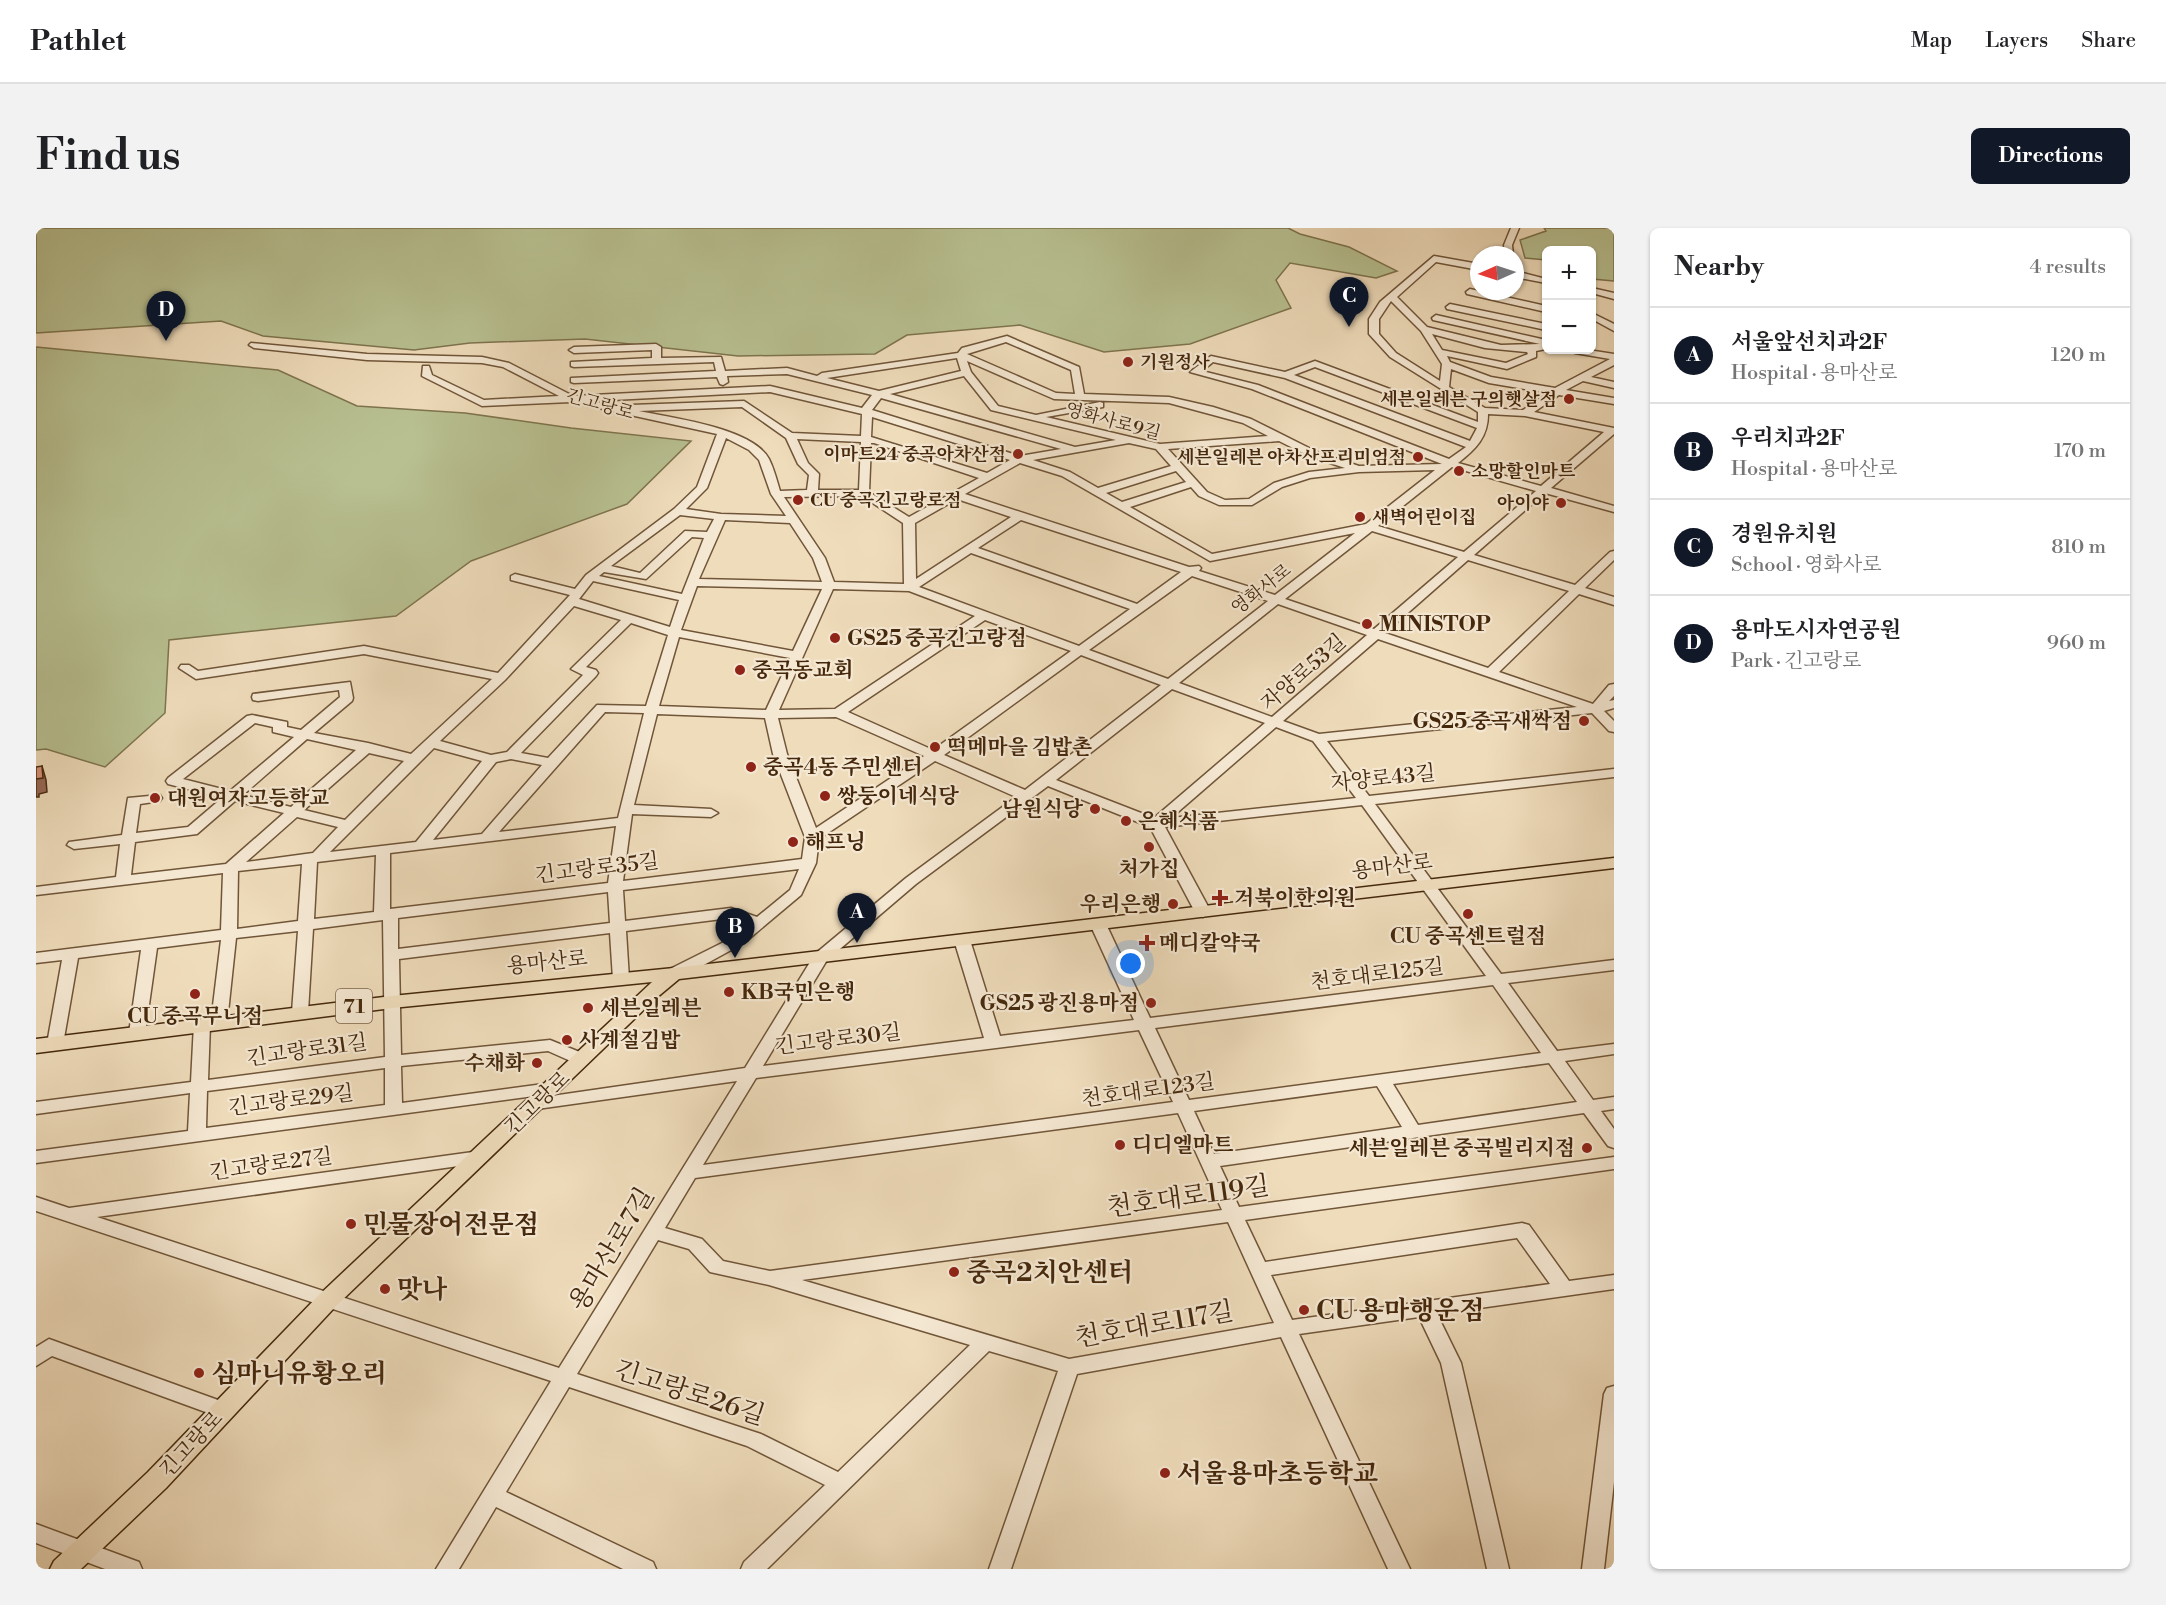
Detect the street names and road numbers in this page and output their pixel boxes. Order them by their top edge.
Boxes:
street label: 긴고랑로 [563,384,636,425]
street label: 영화사로9길 [1063,398,1163,445]
street label: 영화사로 [1227,559,1296,620]
street label: 자양로53길 [1256,629,1352,717]
street label: 자양로43길 [1329,761,1437,797]
street label: 긴고랑로35길 [534,848,661,889]
street label: 용마산로 [1350,849,1434,885]
street label: 용마산로 [505,946,589,980]
street label: 천호대로125길 [1309,954,1445,996]
road number: 71 [336,989,372,1023]
street label: 긴고랑로30길 [774,1019,903,1061]
street label: 긴고랑로31길 [245,1030,369,1072]
street label: 긴고랑로 [499,1066,576,1141]
street label: 천호대로123길 [1080,1069,1217,1113]
street label: 긴고랑로29길 [227,1080,355,1122]
street label: 긴고랑로27길 [208,1143,334,1186]
street label: 천호대로119길 [1105,1170,1271,1224]
street label: 용마산로7길 [562,1182,661,1317]
street label: 천호대로117길 [1072,1295,1236,1355]
street label: 긴고랑로26길 [610,1354,769,1432]
street label: 긴고랑로 [155,1406,229,1483]

